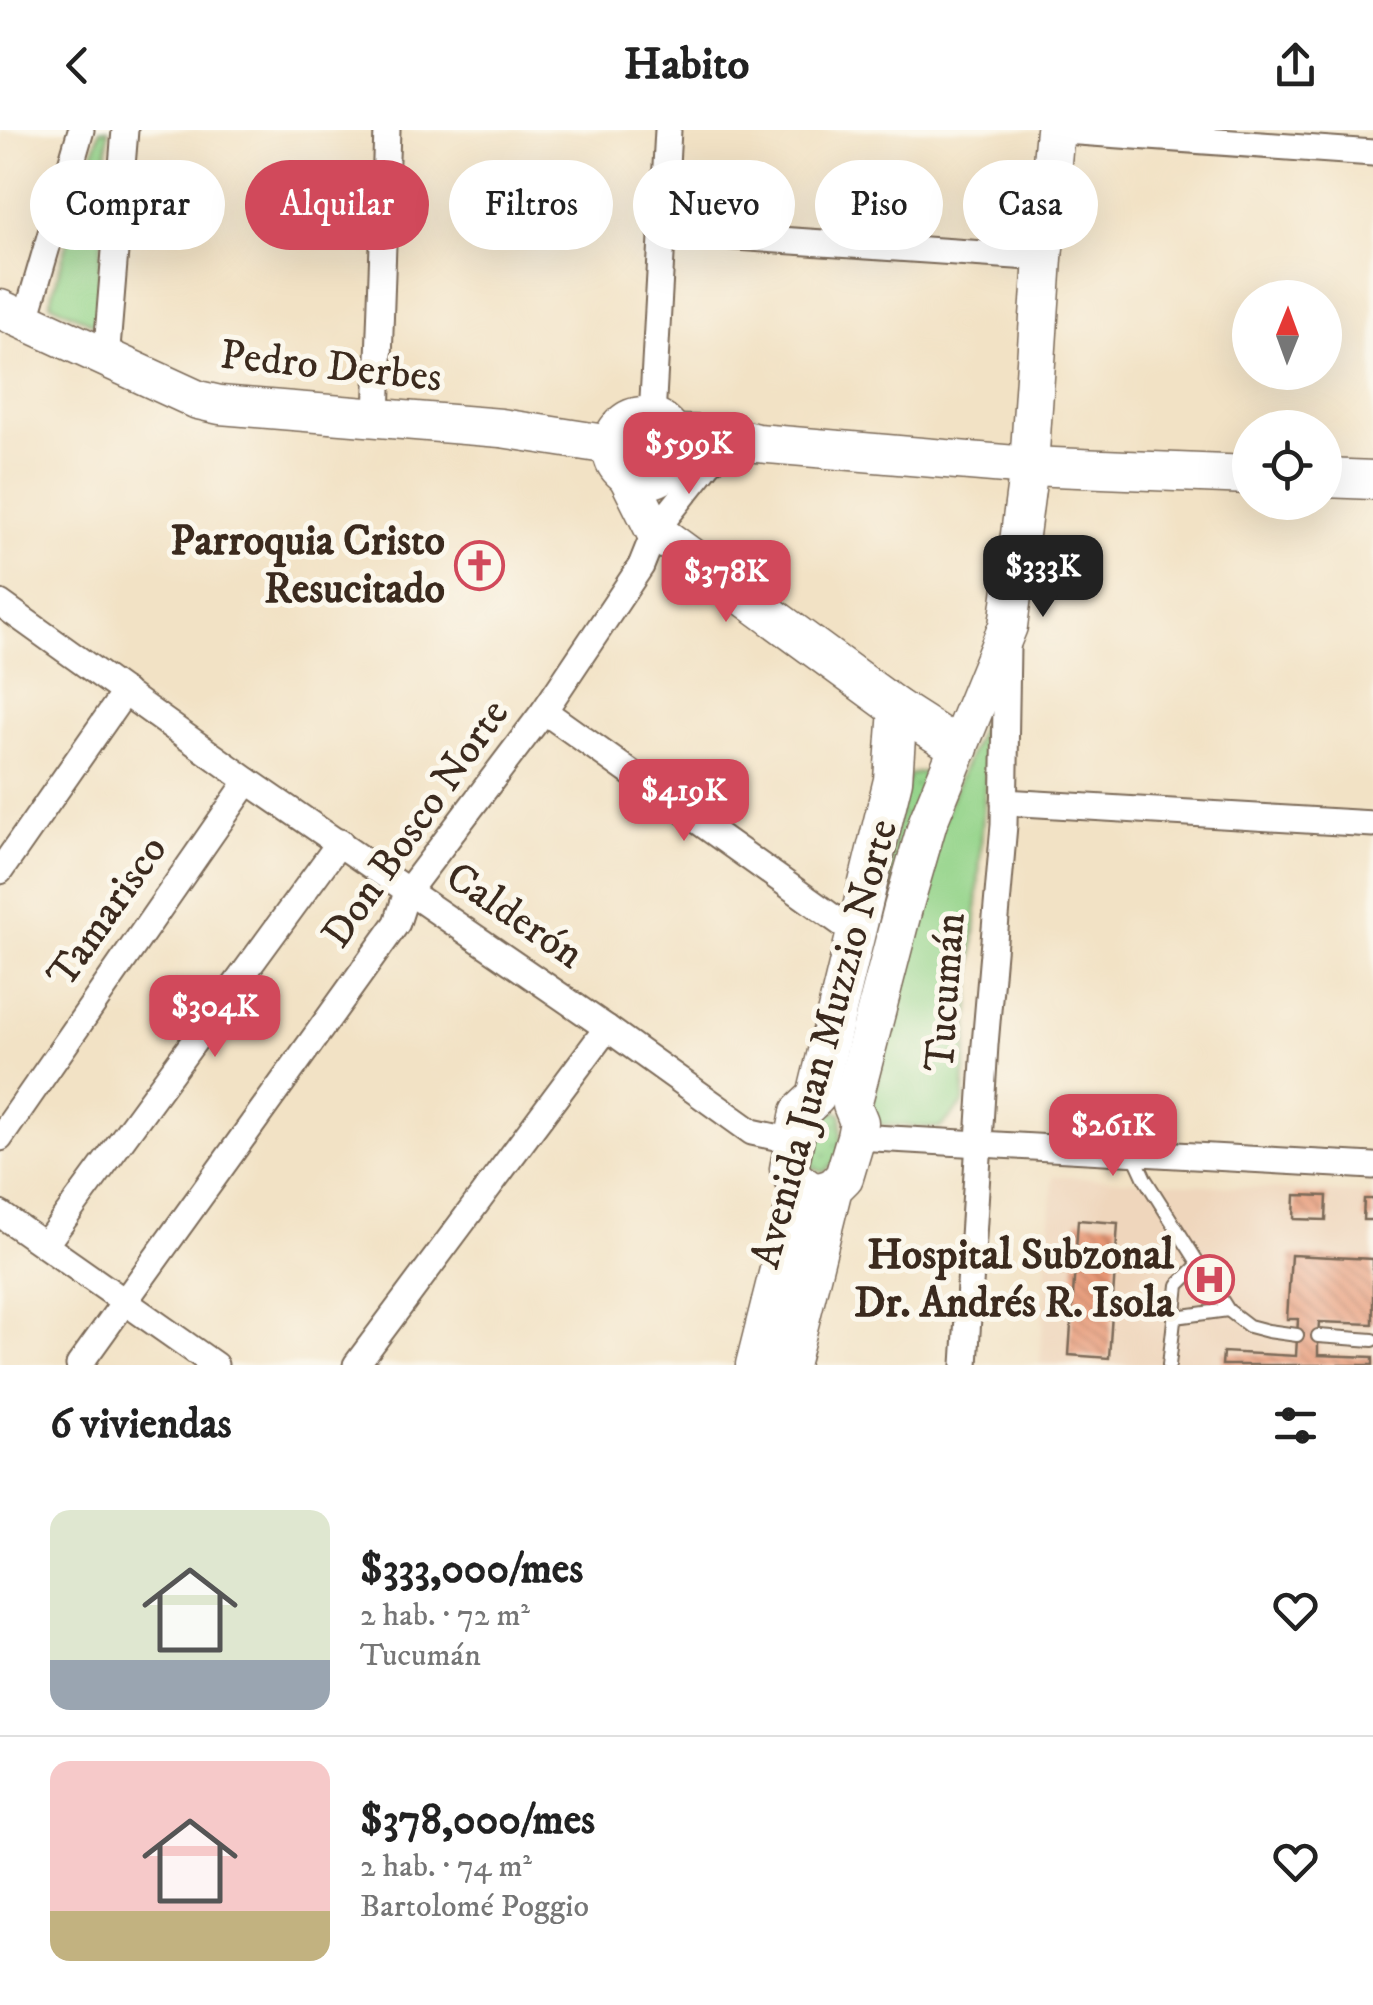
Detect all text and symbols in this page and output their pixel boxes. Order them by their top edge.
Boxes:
text: Habito [624,37,749,93]
icon: back [50,38,105,93]
icon: share [1268,38,1323,93]
chip: Comprar [30,160,225,250]
chip: Alquilar [245,160,429,250]
chip: Filtros [449,160,613,250]
chip: Nuevo [633,160,795,250]
chip: Piso [815,160,943,250]
chip: Casa [963,160,1098,250]
north arrow [1232,280,1342,390]
map controls [1232,280,1342,520]
street label: Pedro Derbes [218,330,444,404]
button: locate [1232,410,1342,520]
pin: $599K [619,412,759,497]
text: $599K [645,424,733,464]
place label: Parroquia Cristo Resucitado [170,516,445,616]
pin: $333K [973,535,1113,620]
church icon: Parroquia Cristo Resucitado [454,540,506,592]
pin: $378K [656,540,796,625]
text: $333K [1005,547,1081,587]
text: $378K [684,552,768,592]
street label: Don Bosco Norte [311,690,521,958]
pin: $419K [614,759,754,844]
text: $419K [641,771,727,811]
street label: Avenida Juan Muzzio Norte [740,814,910,1274]
street label: Tamarisco [37,826,179,998]
street label: Calderón [435,851,593,981]
street label: Tucumán [915,911,977,1073]
pin: $304K [145,975,285,1060]
text: $304K [171,987,259,1027]
pin: $261K [1043,1094,1183,1179]
text: $261K [1071,1106,1155,1146]
place label: Hospital Subzonal Dr. Andrés R. Isola [854,1230,1175,1330]
hospital icon: Hospital Subzonal Dr. Andrés R. Isola [1183,1254,1235,1306]
icon: filters [1268,1398,1323,1453]
text: 6 viviendas [50,1399,232,1451]
text: $333,000/mes [360,1544,583,1596]
icon: home [130,1550,250,1670]
icon: heart [1268,1583,1323,1638]
text: 2 hab. · 72 m² [360,1596,530,1636]
text: Tucumán [360,1636,481,1676]
text: $378,000/mes [360,1795,595,1847]
icon: home [130,1801,250,1921]
icon: heart [1268,1834,1323,1889]
text: 2 hab. · 74 m² [360,1847,532,1887]
text: Bartolomé Poggio [360,1887,589,1927]

